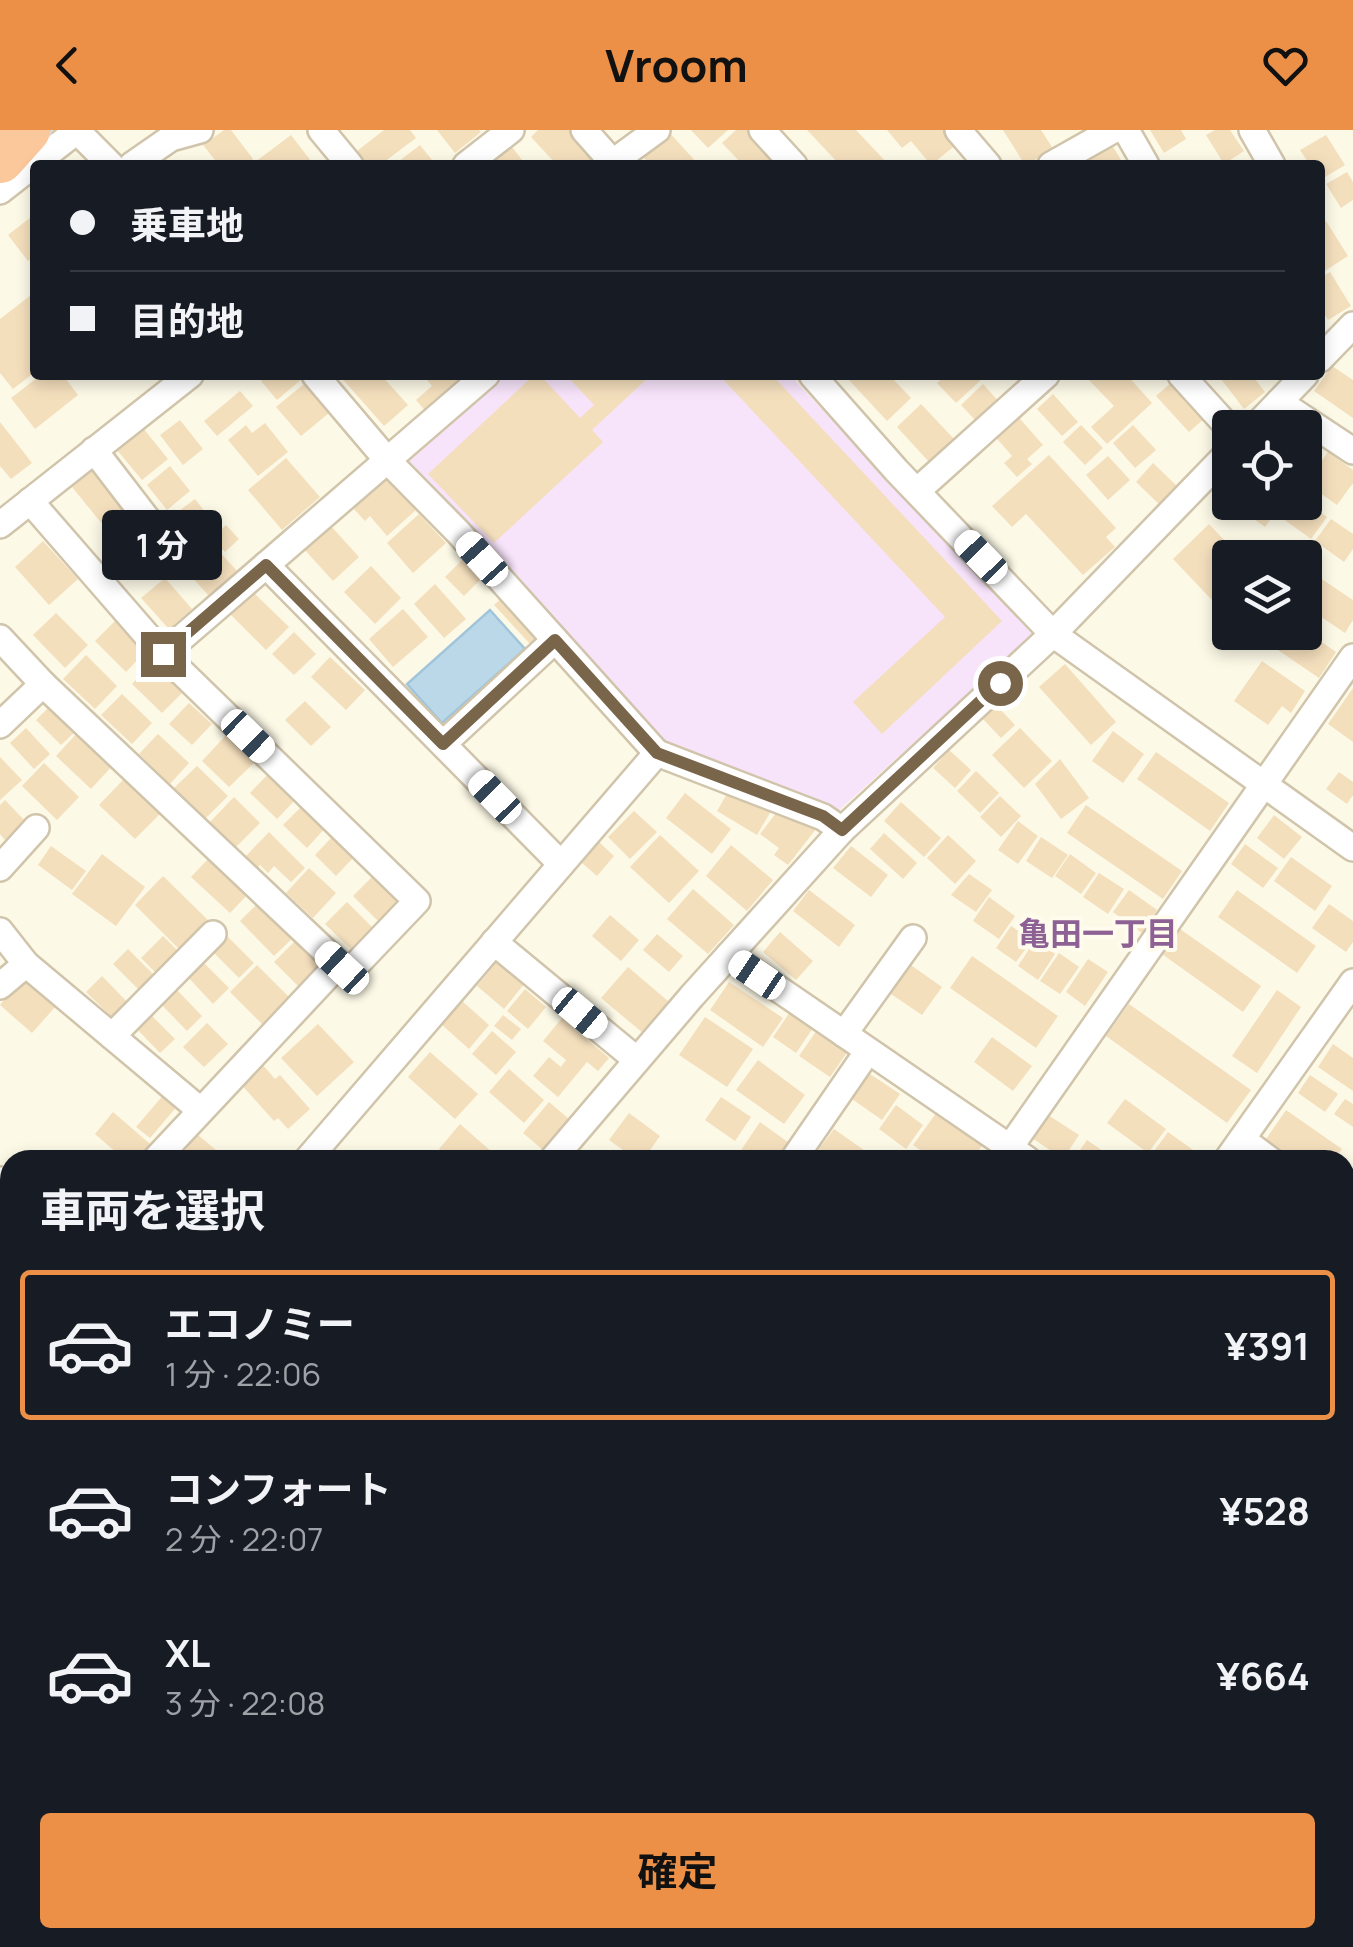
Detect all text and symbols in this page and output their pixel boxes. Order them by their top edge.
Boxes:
text: Vroom [605,34,748,96]
icon: back [40,38,95,93]
icon: heart [1258,38,1313,93]
text: 乗車地 [130,198,244,250]
text: 目的地 [130,294,244,346]
map controls [1212,410,1322,650]
button: locate [1212,410,1322,520]
callout: 1 分 [103,509,223,579]
text: 1 分 [136,523,188,567]
car [949,525,1013,589]
car [451,527,513,591]
button: layers [1212,540,1322,650]
route end [141,632,186,677]
route start [978,661,1023,706]
car [216,704,280,768]
car [463,765,527,829]
district label: 亀田一丁目 [1018,911,1178,955]
car [310,937,374,999]
car [724,946,790,1004]
car [547,982,613,1044]
text: 車両を選択 [40,1179,265,1241]
text: エコノミー [165,1297,355,1349]
icon: car [45,1300,135,1390]
text: ¥391 [1224,1319,1310,1371]
text: 1 分 · 22:06 [165,1352,321,1396]
text: コンフォート [165,1462,392,1514]
icon: car [45,1465,135,1555]
text: ¥528 [1220,1484,1310,1536]
text: 2 分 · 22:07 [165,1517,323,1561]
text: XL [165,1626,210,1678]
icon: car [45,1630,135,1720]
text: ¥664 [1216,1649,1310,1701]
text: 3 分 · 22:08 [165,1681,325,1725]
button: 確定 [40,1813,1315,1928]

